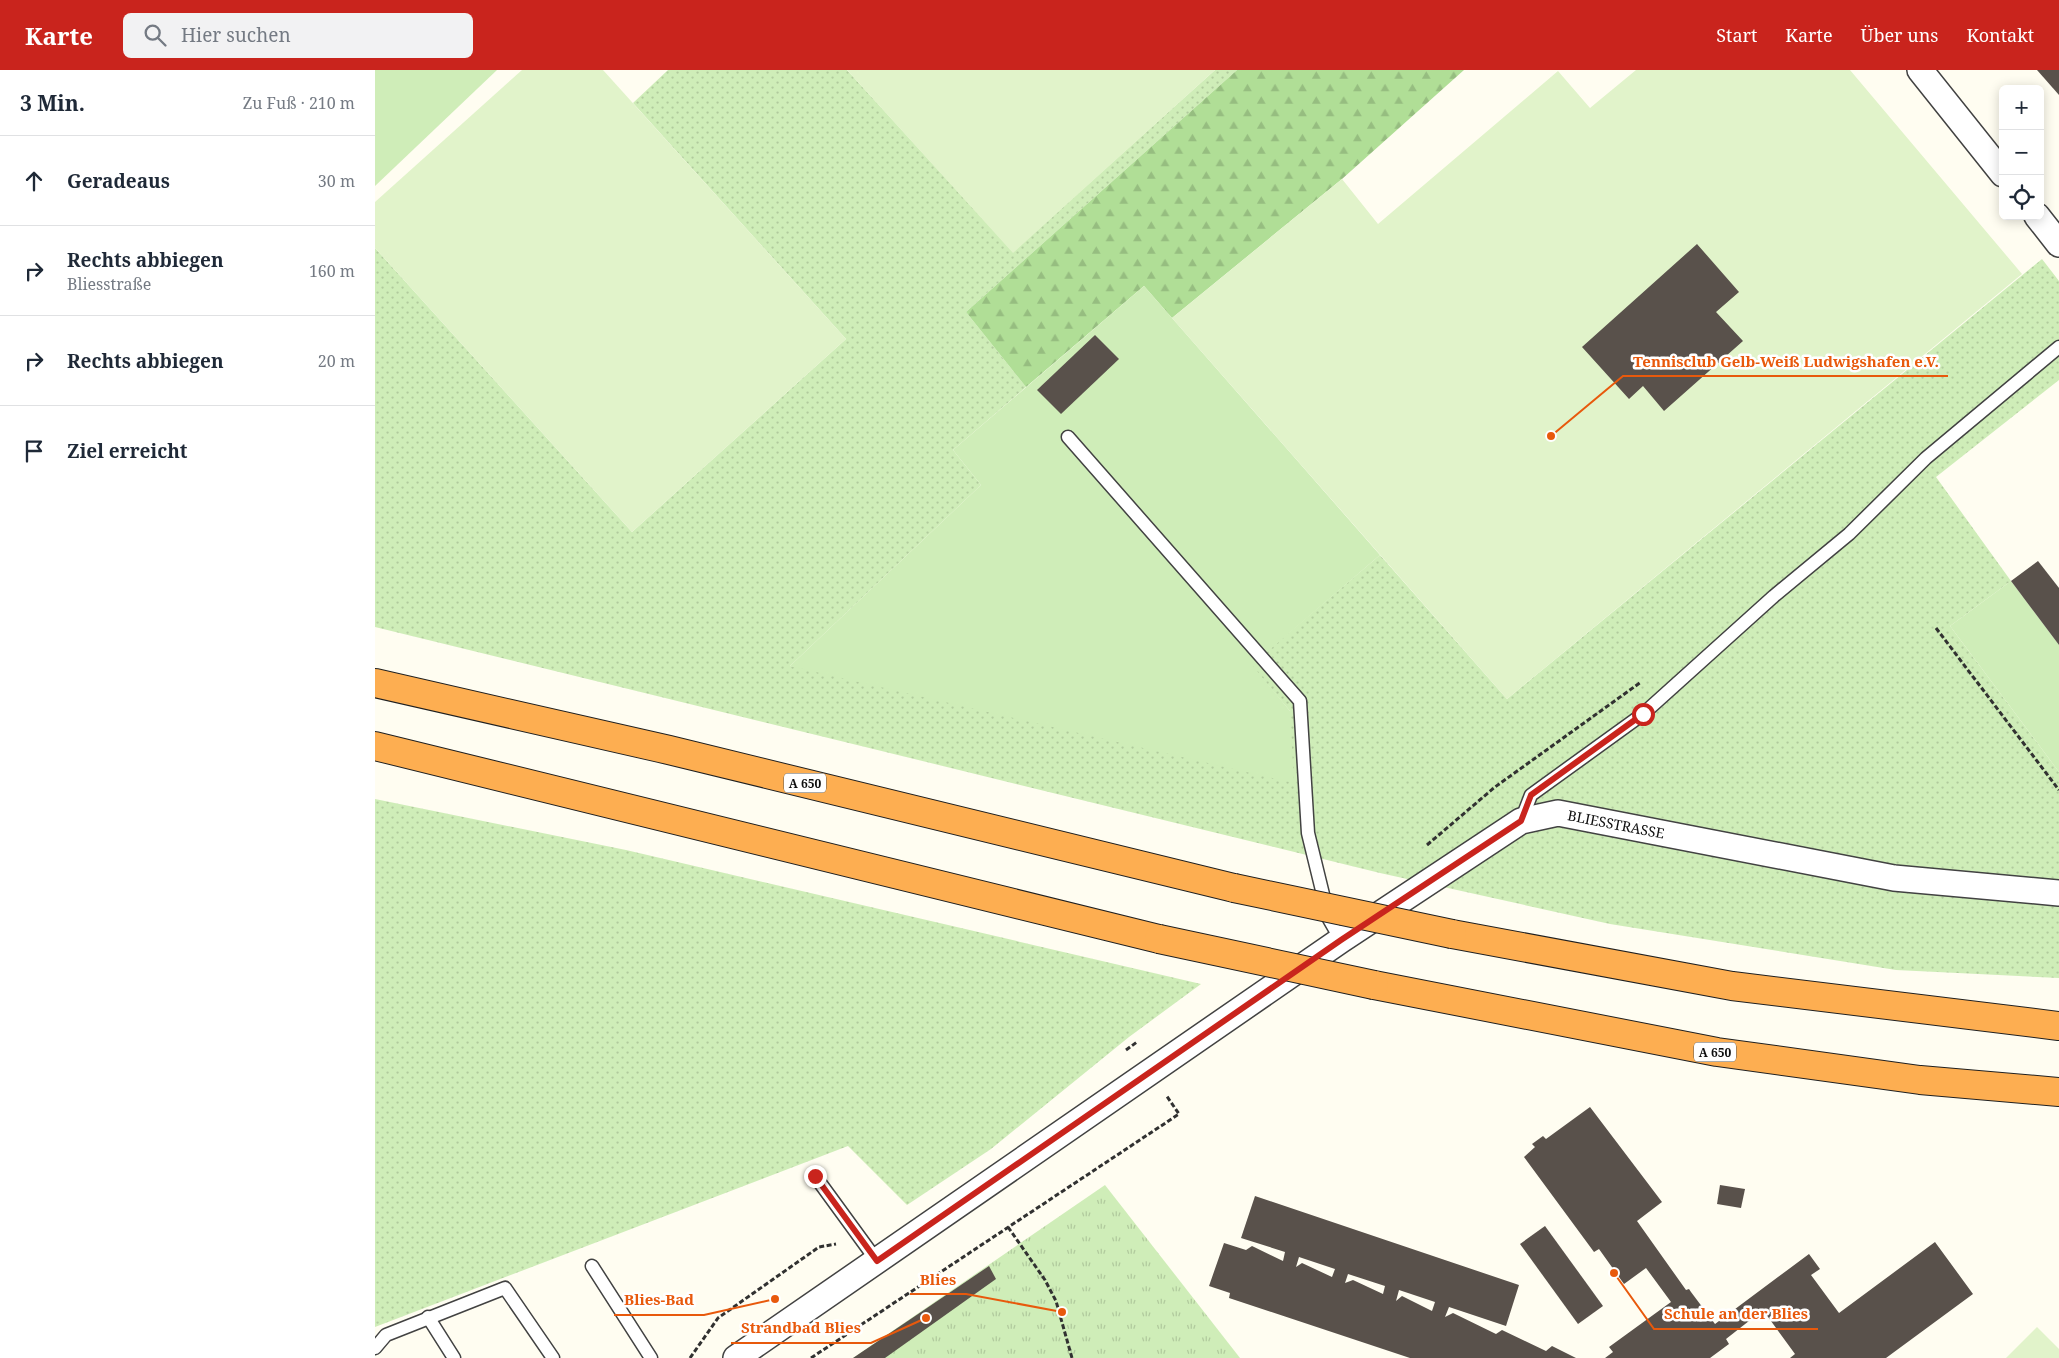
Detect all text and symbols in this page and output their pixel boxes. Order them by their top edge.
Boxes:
search box [123,13,473,58]
text: Karte [25,19,93,52]
icon: search [141,21,169,49]
text: Hier suchen [181,22,291,48]
text: Start [1716,23,1757,47]
text: Karte [1785,23,1833,47]
text: Über uns [1861,23,1938,47]
text: Kontakt [1966,23,2034,47]
map controls [1999,85,2044,220]
button: + [1999,85,2044,130]
text: 3 Min. [20,89,85,117]
text: Zu Fuß · 210 m [243,92,355,114]
button: − [1999,130,2044,175]
icon: ahead [20,167,48,195]
text: Geradeaus [67,168,170,194]
text: 30 m [318,170,355,192]
button: locate [1999,175,2044,220]
text: Rechts abbiegen [67,247,224,273]
icon: right [20,257,48,285]
text: 160 m [309,260,355,282]
text: Bliesstraße [67,273,151,295]
callout: Tennisclub Gelb-Weiß Ludwigshafen e.V. [1623,346,1948,376]
icon: right [20,347,48,375]
text: Rechts abbiegen [67,348,224,374]
text: 20 m [318,350,355,372]
text: Tennisclub Gelb-Weiß Ludwigshafen e.V. [1633,351,1939,371]
icon: arrive [20,437,48,465]
text: Ziel erreicht [67,438,188,464]
route start [1632,703,1655,726]
road number: A 650 [784,774,826,792]
street label: BLIESSTRASSE [1566,805,1666,843]
road number: A 650 [1694,1042,1736,1062]
route end [804,1165,827,1188]
callout: Blies [910,1264,966,1294]
text: Blies [920,1269,956,1289]
callout: Blies-Bad [614,1285,704,1315]
text: Blies-Bad [624,1289,694,1309]
callout: Schule an der Blies [1654,1299,1818,1329]
text: Schule an der Blies [1664,1303,1808,1323]
callout: Strandbad Blies [731,1313,871,1343]
text: Strandbad Blies [741,1317,861,1337]

